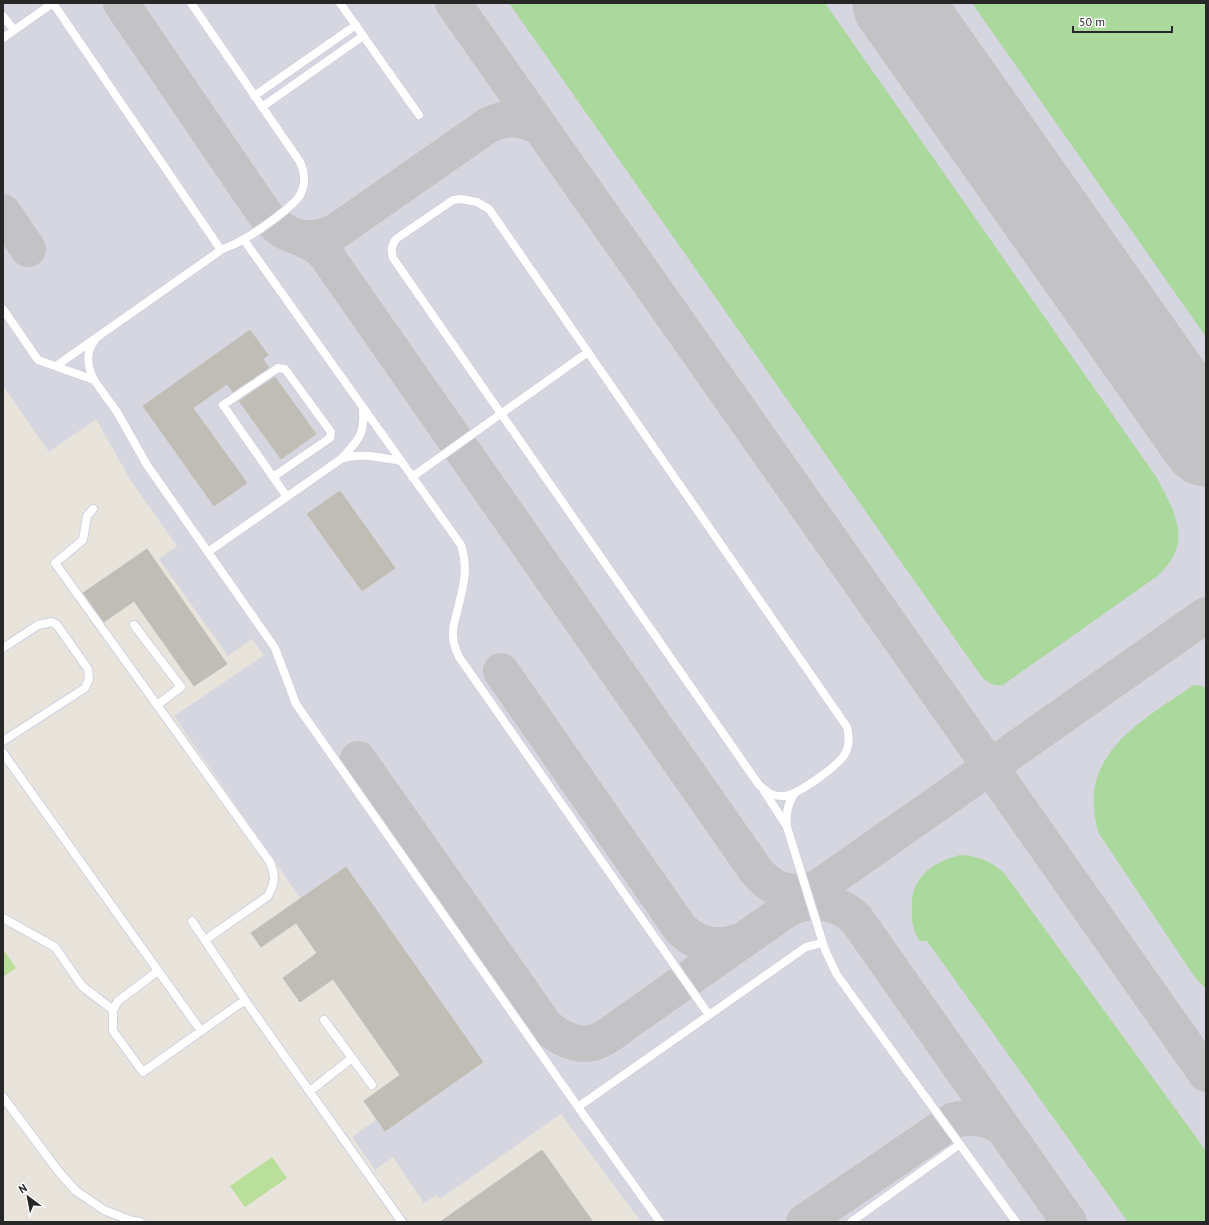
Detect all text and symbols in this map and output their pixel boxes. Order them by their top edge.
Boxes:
scale bar [1073,8,1172,34]
text: 50 m [1079,14,1105,29]
north arrow [8,1177,48,1217]
text: N [16,1181,29,1196]

